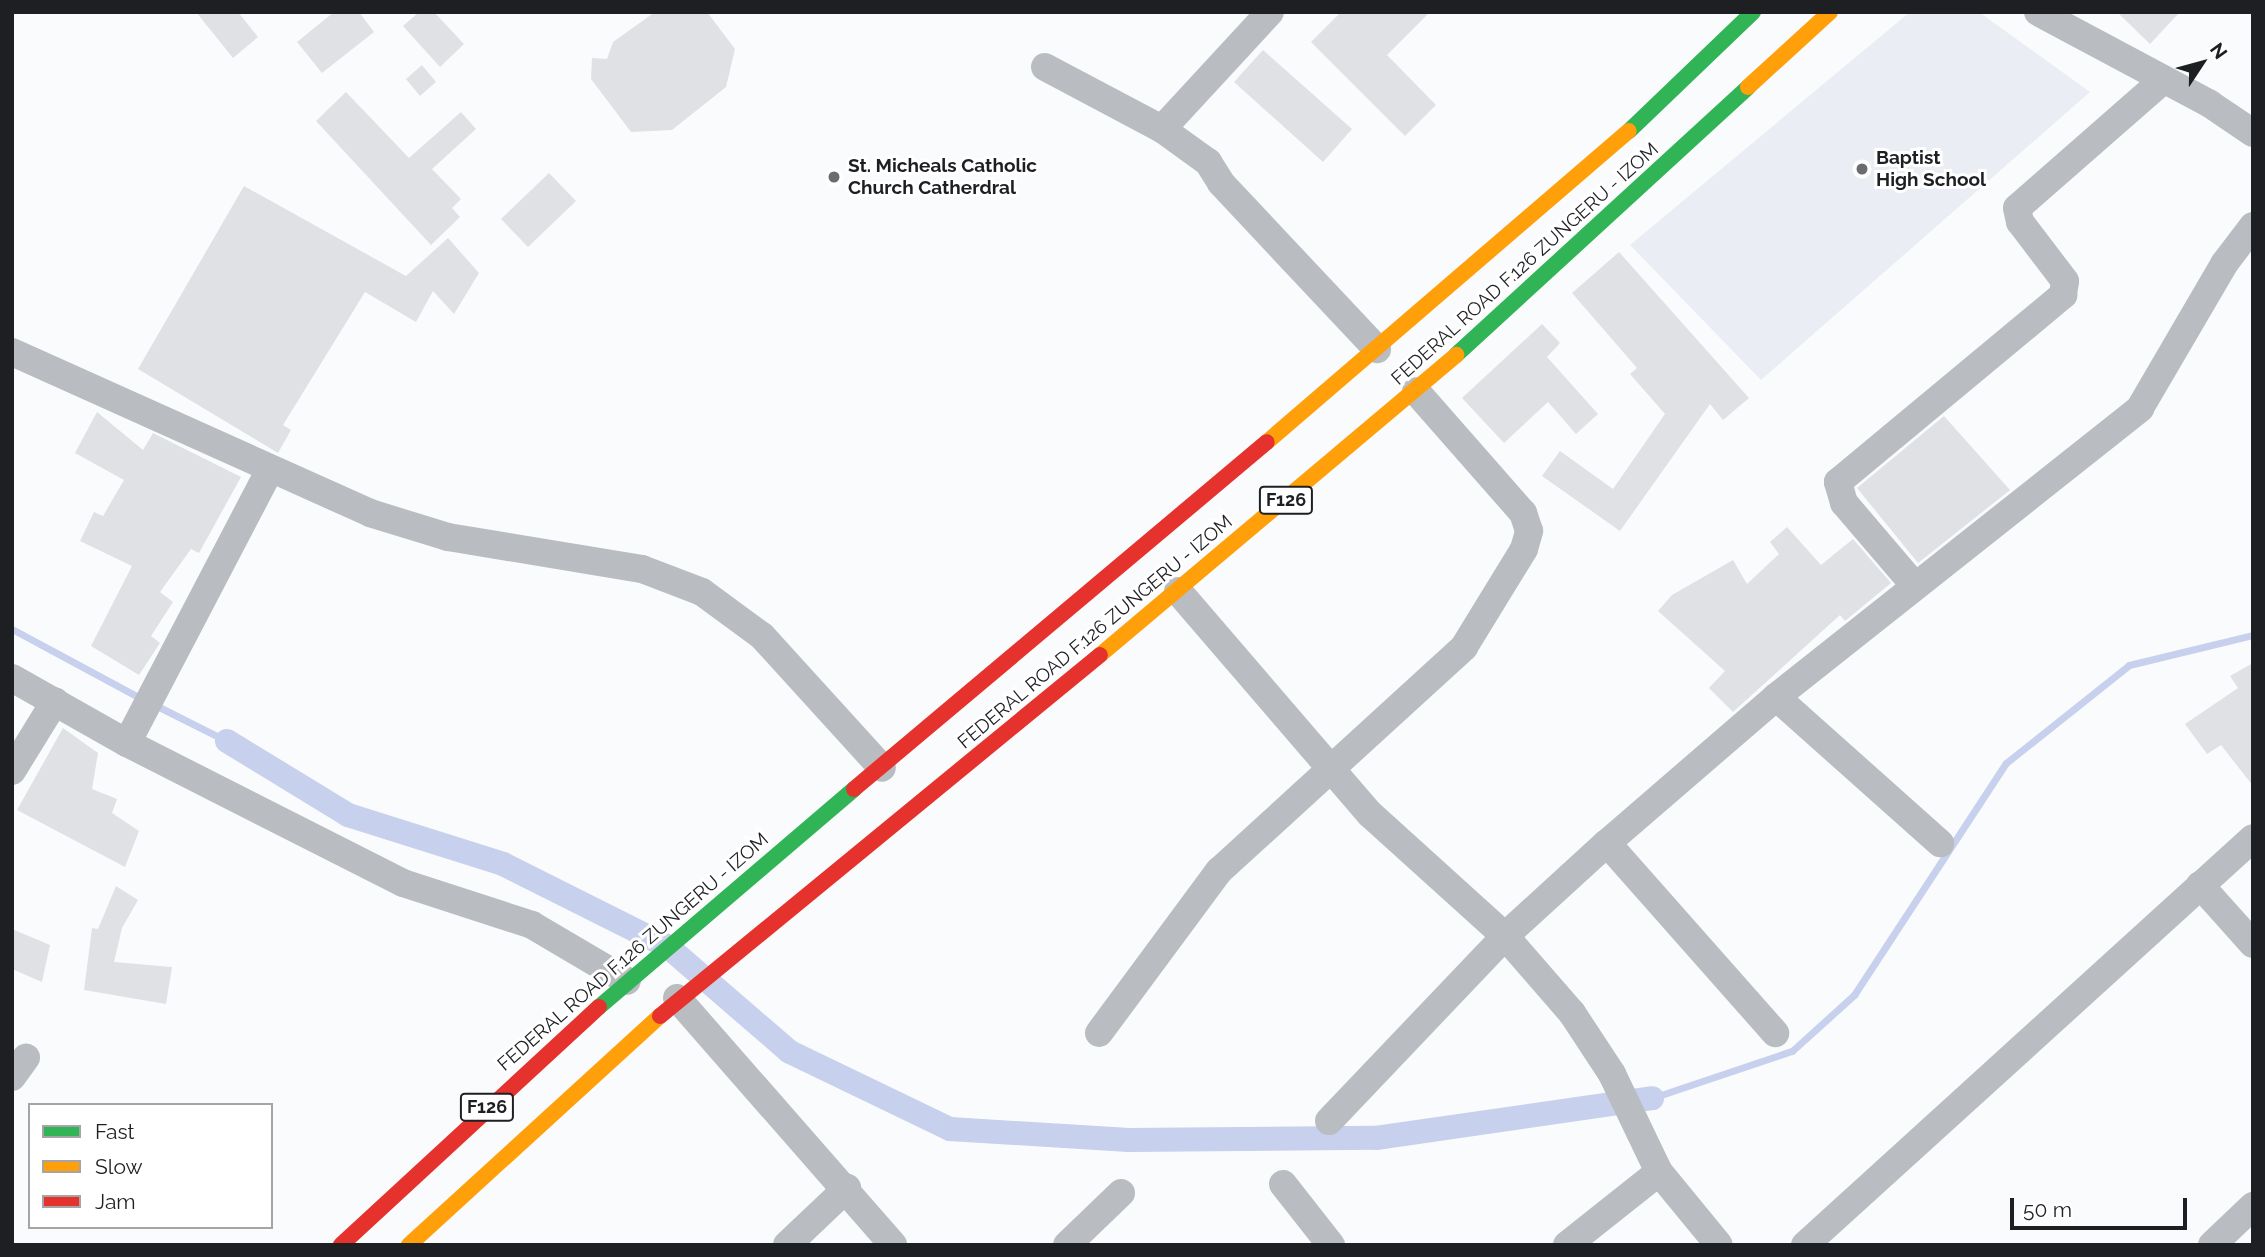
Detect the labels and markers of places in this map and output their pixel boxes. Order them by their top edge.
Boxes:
place label: Baptist High School [1876,147,1986,191]
place label: St. Micheals Catholic Church Catherdral [848,155,1037,199]
marker: Baptist High School [1854,161,1870,177]
marker: St. Micheals Catholic Church Catherdral [826,169,842,185]

